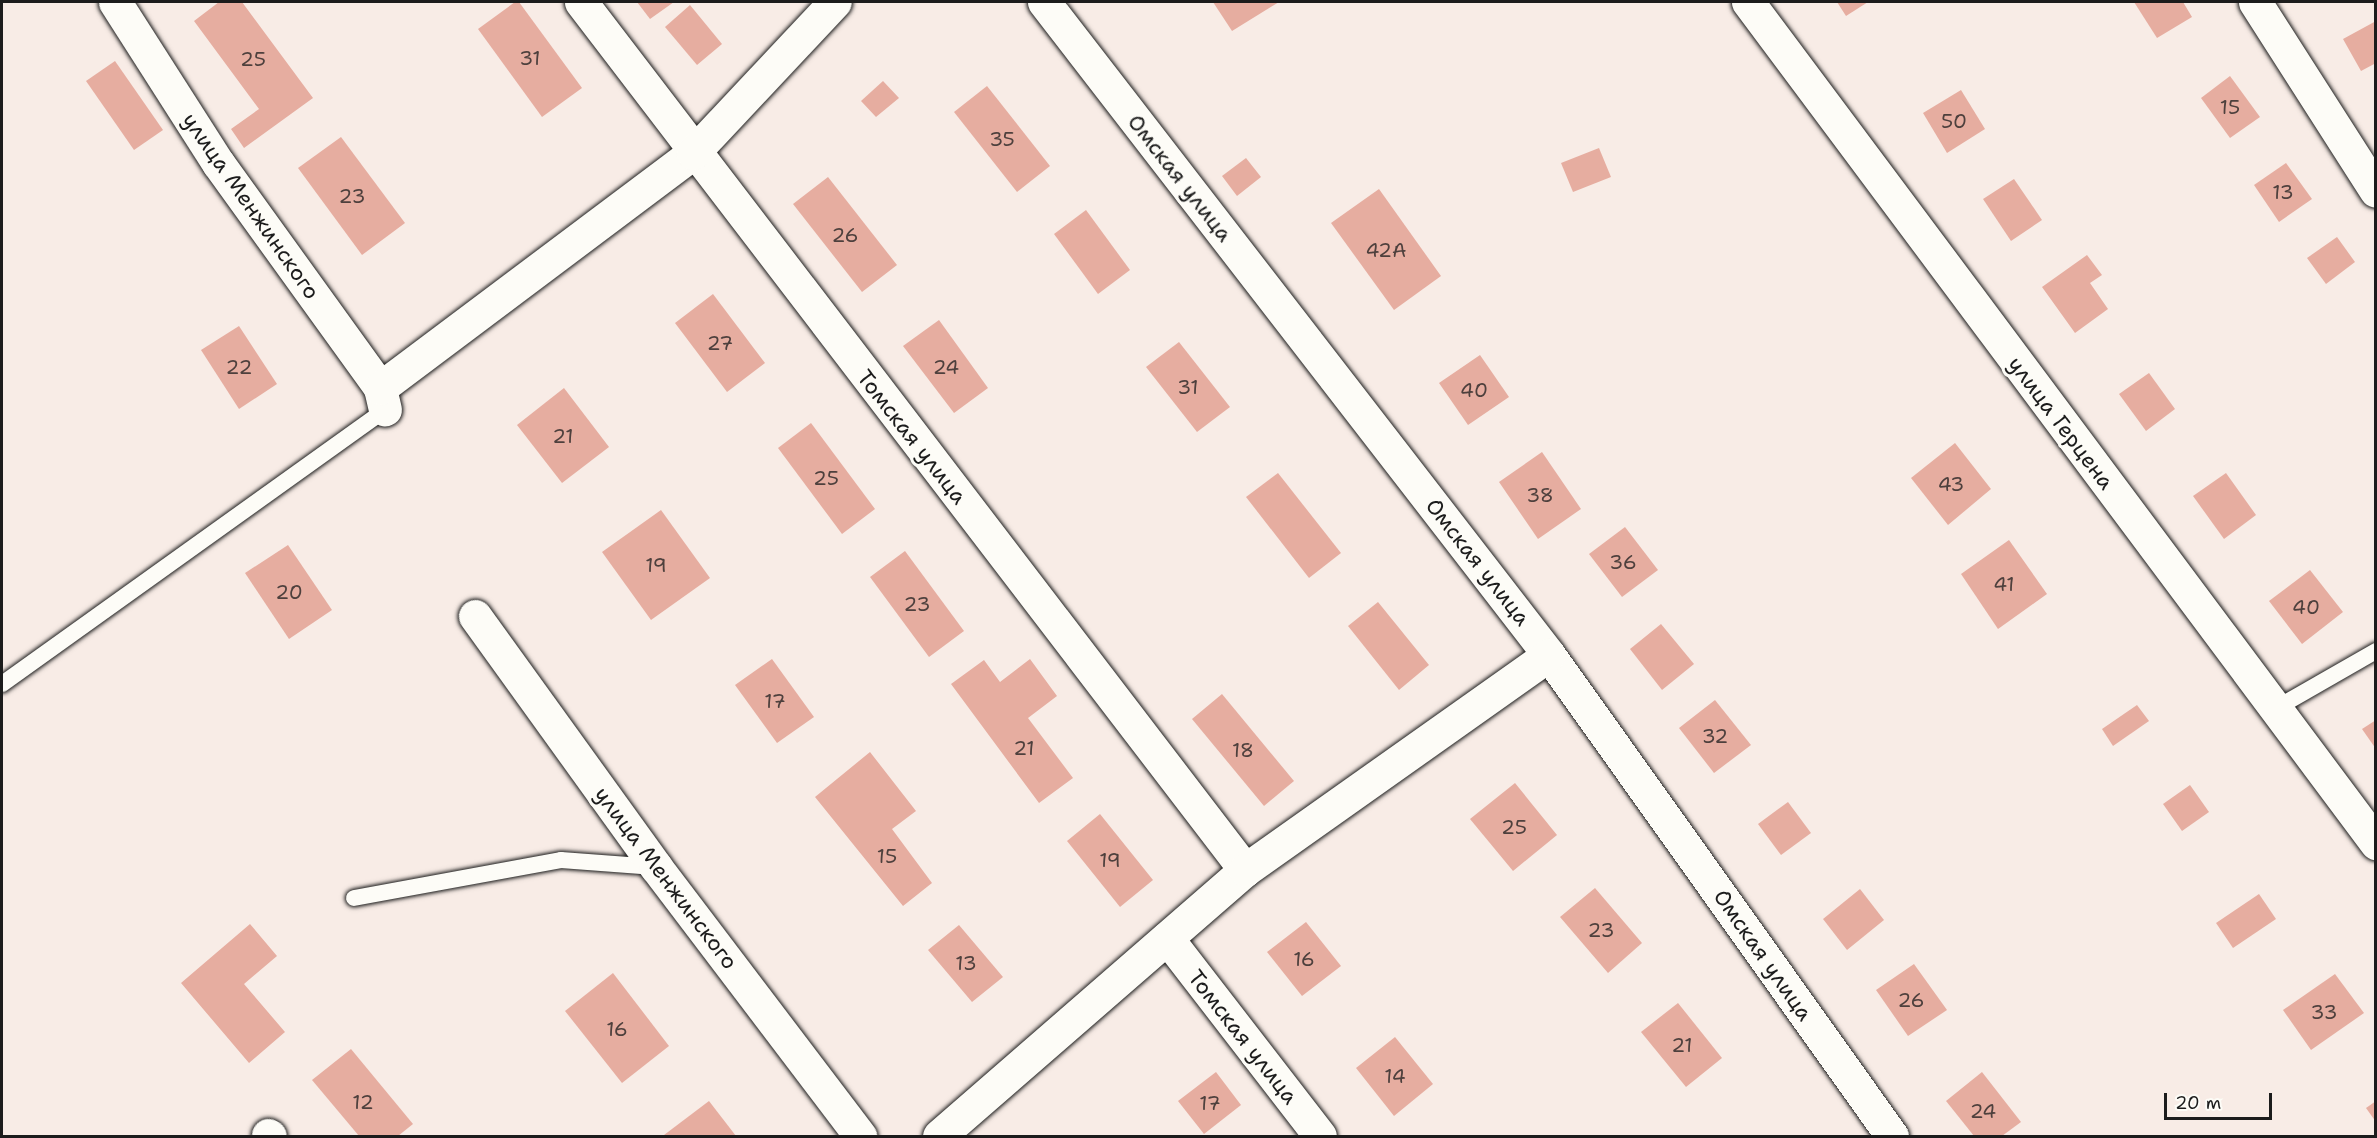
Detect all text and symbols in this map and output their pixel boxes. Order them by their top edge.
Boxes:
house number: 31 [519,46,541,70]
house number: 25 [240,47,266,71]
house number: 15 [2220,95,2240,119]
street label: улица Менжинского [177,108,325,304]
street label: Омская улица [1122,109,1238,247]
house number: 50 [1941,109,1967,133]
house number: 35 [989,127,1015,151]
house number: 13 [2272,180,2294,204]
house number: 23 [339,184,365,208]
house number: 26 [831,223,859,247]
house number: 42А [1365,238,1407,262]
house number: 27 [707,331,733,355]
street label: улица Герцена [2002,351,2120,495]
house number: 22 [226,355,252,379]
house number: 24 [933,355,959,379]
street label: Томская улица [851,365,973,509]
house number: 31 [1177,375,1199,399]
house number: 40 [1460,378,1488,402]
house number: 21 [552,424,574,448]
house number: 25 [813,466,839,490]
house number: 43 [1938,472,1964,496]
house number: 38 [1526,483,1554,507]
street label: Омская улица [1420,493,1536,631]
house number: 36 [1609,550,1637,574]
house number: 19 [645,553,667,577]
house number: 41 [1993,572,2015,596]
house number: 20 [275,580,303,604]
house number: 23 [904,592,930,616]
house number: 40 [2292,595,2320,619]
house number: 17 [764,689,786,713]
house number: 32 [1702,724,1728,748]
house number: 21 [1013,736,1035,760]
house number: 18 [1232,738,1254,762]
street label: улица Менжинского [589,782,743,974]
house number: 25 [1501,815,1527,839]
house number: 15 [877,844,897,868]
house number: 19 [1099,848,1121,872]
street label: Омская улица [1708,884,1818,1026]
house number: 23 [1588,918,1614,942]
house number: 16 [1293,947,1315,971]
house number: 13 [955,951,977,975]
street label: Томская улица [1182,965,1304,1109]
house number: 26 [1897,988,1925,1012]
house number: 33 [2311,1000,2337,1024]
house number: 16 [606,1017,628,1041]
house number: 21 [1671,1033,1693,1057]
house number: 14 [1384,1064,1406,1088]
scale bar [2167,1081,2275,1119]
house number: 12 [352,1090,374,1114]
house number: 17 [1199,1091,1221,1115]
text: 20 m [2175,1091,2221,1115]
house number: 24 [1970,1099,1996,1123]

